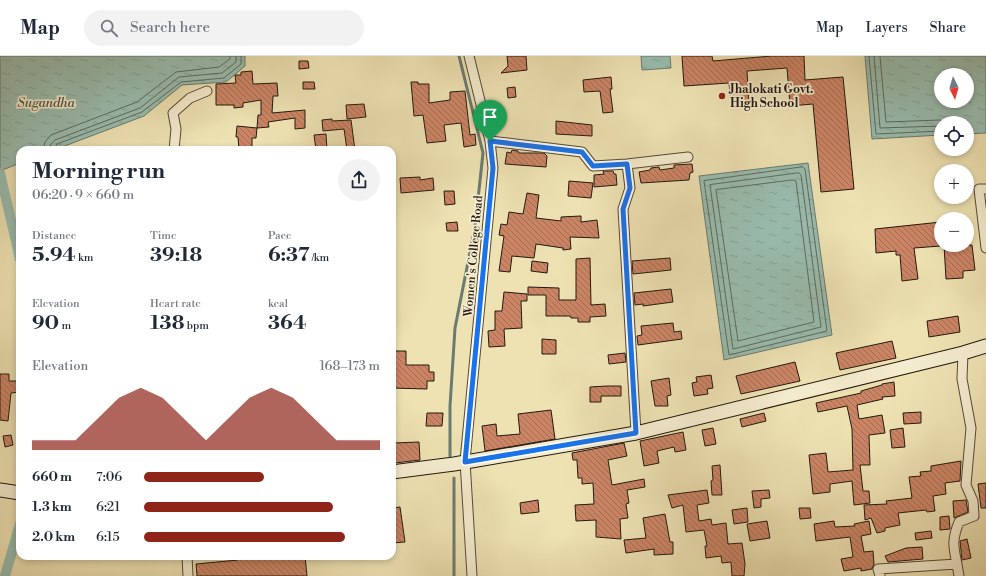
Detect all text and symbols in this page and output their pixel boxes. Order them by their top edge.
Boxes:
search box [84,10,364,46]
text: Map [20,16,60,40]
icon: search [98,17,120,39]
text: Search here [130,18,210,37]
text: Map [816,19,843,37]
text: Layers [865,19,908,37]
text: Share [930,19,966,37]
north arrow [934,68,974,108]
map controls [934,68,974,252]
place label: Jhalokati Govt. High School [728,82,813,111]
marker: Jhalokati Govt. High School [717,91,727,101]
water label: Sugandha [17,95,76,111]
pin [473,100,507,141]
icon: arrive [479,106,501,128]
button: locate [934,116,974,156]
text: Morning run [32,158,165,185]
button: share [338,159,380,201]
button: + [934,164,974,204]
text: 06:20 · 9 × 660 m [32,187,134,203]
street label: Women's College Road [461,195,486,318]
button: − [934,212,974,252]
text: Distance [32,229,76,243]
text: Time [150,229,177,243]
text: Pace [268,229,292,243]
text: 5.94 [32,243,76,268]
text: 39:18 [150,243,202,268]
text: 6:37 [268,243,309,268]
text: km [76,251,93,265]
text: /km [309,251,329,265]
text: Elevation [32,297,80,311]
text: Heart rate [150,297,201,311]
text: kcal [268,297,288,311]
text: 90 [32,311,59,336]
text: 138 [150,311,184,336]
text: 364 [268,311,306,336]
text: m [59,319,71,333]
text: bpm [184,319,209,333]
text: Elevation [32,358,88,374]
text: 168–173 m [319,358,380,374]
text: 660 m [32,469,72,485]
text: 7:06 [96,469,122,485]
text: 1.3 km [32,499,72,515]
text: 6:21 [96,499,120,515]
text: 2.0 km [32,529,75,545]
text: 6:15 [96,529,120,545]

